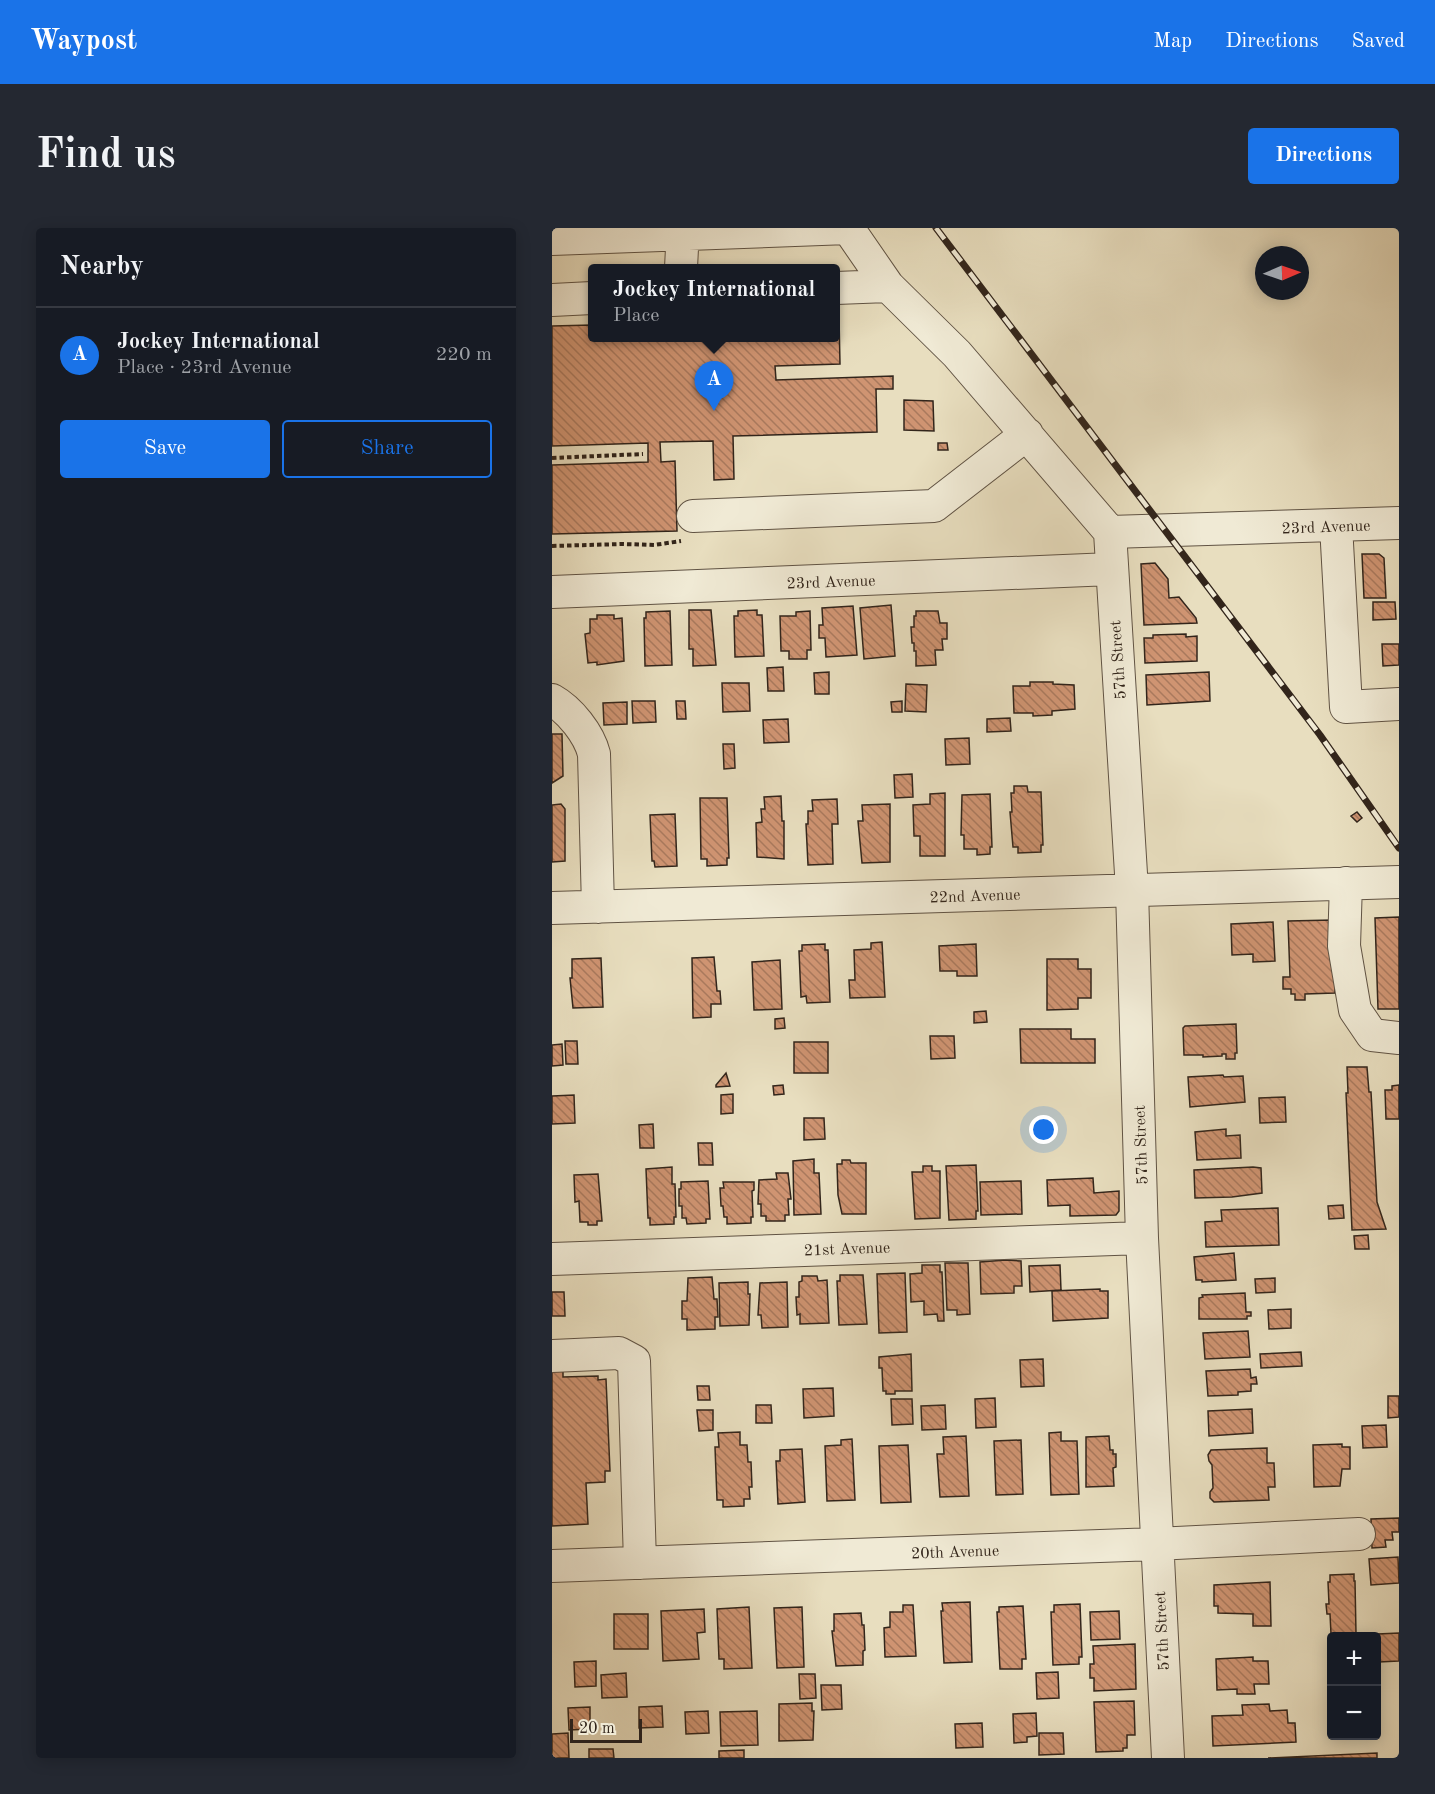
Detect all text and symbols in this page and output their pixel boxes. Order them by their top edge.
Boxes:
text: Waypost [30,28,137,56]
text: Map [1153,31,1192,52]
text: Directions [1225,31,1319,52]
text: Saved [1352,31,1405,52]
button: Directions [1248,128,1399,184]
text: Find us [36,135,175,177]
north arrow [1255,246,1309,300]
text: Nearby [60,254,144,280]
popup [588,264,840,342]
text: Jockey International [613,279,815,301]
text: Place [613,306,659,326]
text: Jockey International [117,331,320,353]
text: A [72,345,87,365]
text: 220 m [436,345,492,365]
text: Place · 23rd Avenue [117,358,292,378]
pin: A [694,362,734,411]
button: Save [60,420,270,478]
button: Share [282,420,492,478]
street label: 23rd Avenue [1281,518,1371,538]
street label: 23rd Avenue [786,573,876,593]
street label: 57th Street [1108,619,1130,700]
street label: 22nd Avenue [929,887,1021,907]
street label: 57th Street [1133,1104,1151,1185]
your location [1029,1115,1058,1144]
street label: 21st Avenue [804,1240,891,1260]
street label: 20th Avenue [911,1543,999,1563]
street label: 57th Street [1153,1590,1173,1671]
map controls [1327,1632,1381,1740]
button: + [1327,1632,1381,1686]
button: − [1327,1686,1381,1740]
scale bar [570,1716,642,1744]
text: 20 m [579,1721,615,1737]

